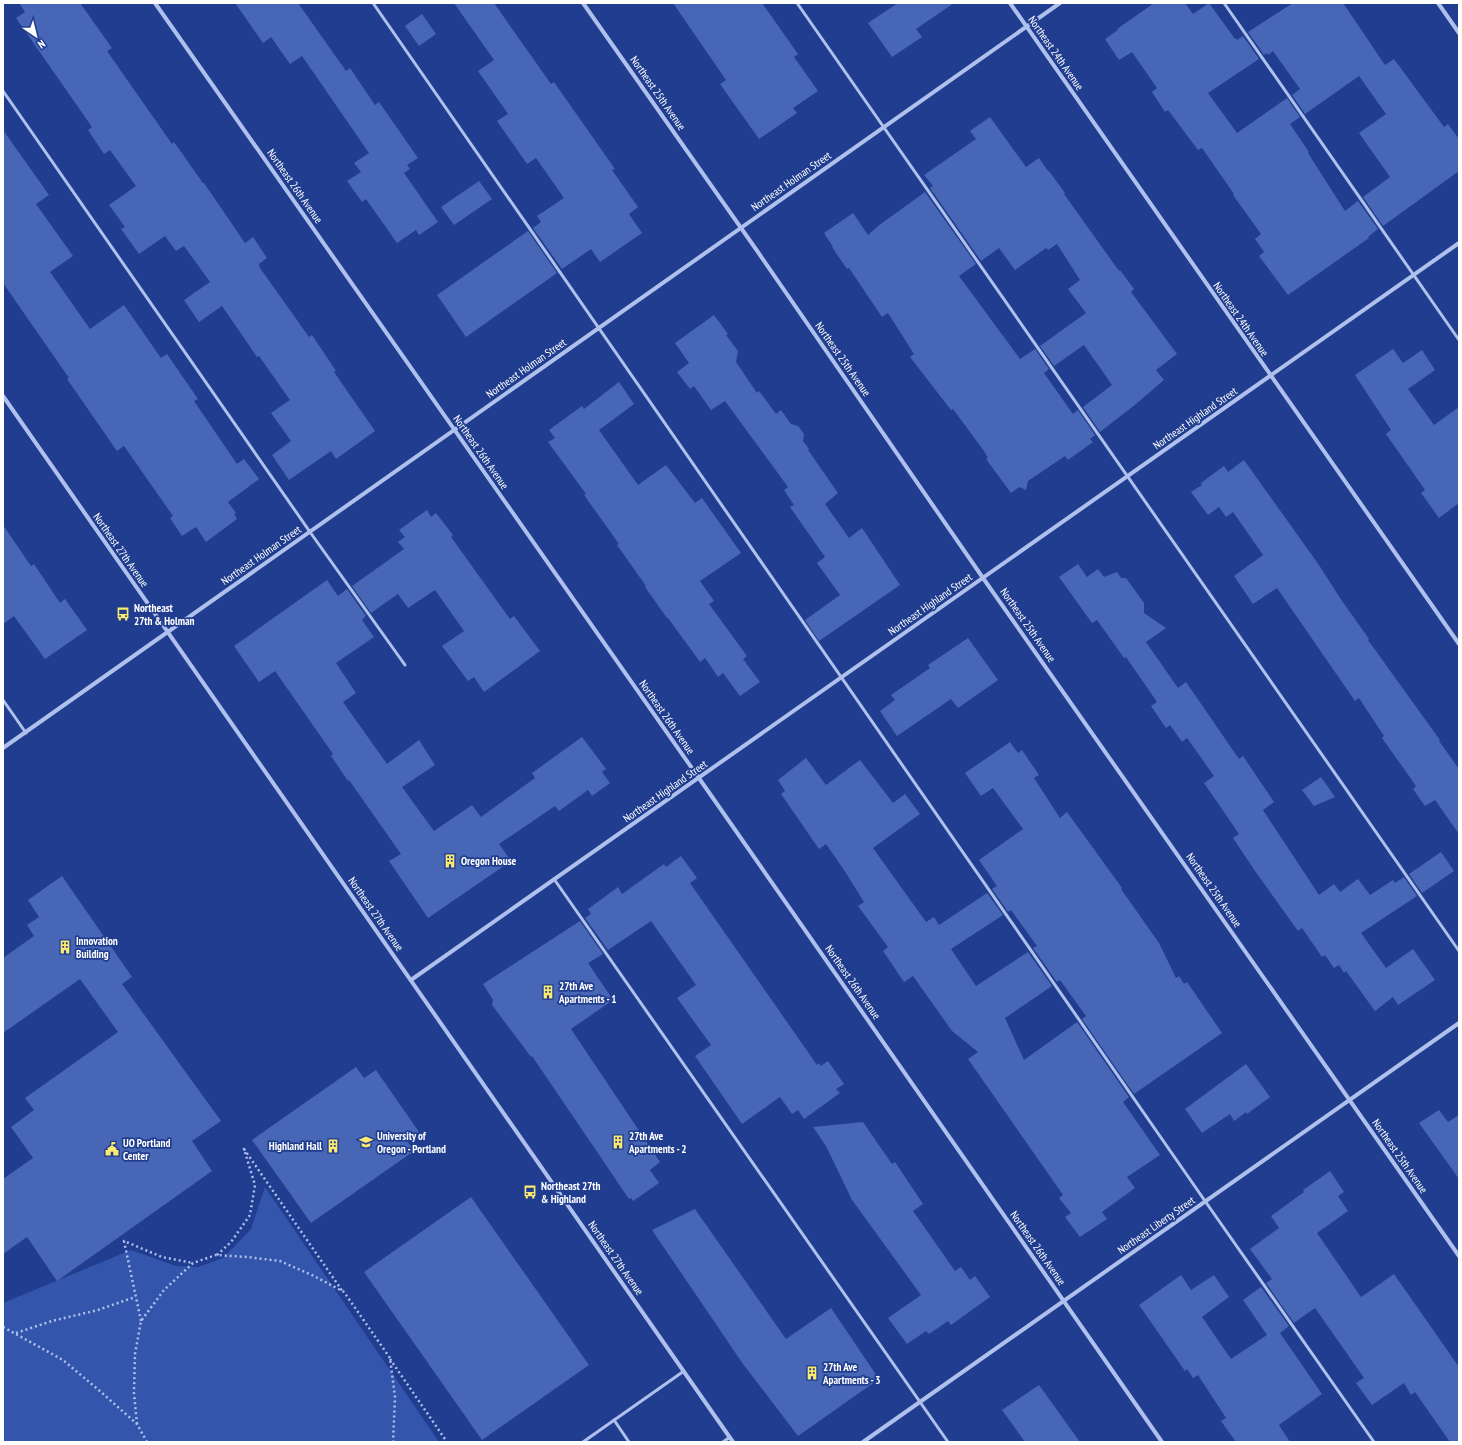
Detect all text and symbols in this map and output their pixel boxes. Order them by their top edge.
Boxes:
street label: Northeast 24th Avenue [1025,13,1087,93]
north arrow [16,16,56,56]
text: N [35,37,48,52]
street label: Northeast 25th Avenue [627,53,689,133]
street label: Northeast 26th Avenue [264,146,326,226]
street label: Northeast Holman Street [748,148,834,214]
street label: Northeast 24th Avenue [1210,279,1272,359]
street label: Northeast 25th Avenue [812,319,874,399]
street label: Northeast Holman Street [483,335,569,401]
street label: Northeast Highland Street [1150,384,1240,452]
street label: Northeast 26th Avenue [450,412,512,492]
street label: Northeast 27th Avenue [90,510,152,590]
street label: Northeast Holman Street [218,522,304,588]
street label: Northeast Highland Street [885,570,975,638]
street label: Northeast 25th Avenue [997,585,1059,665]
place label: Northeast 27th & Holman [134,601,194,628]
bus stop icon: Northeast 27th & Holman [115,606,131,622]
street label: Northeast 26th Avenue [636,677,698,757]
street label: Northeast Highland Street [620,757,710,825]
street label: Northeast 25th Avenue [1183,850,1245,930]
building icon: Oregon House [442,853,458,869]
place label: Oregon House [461,854,516,868]
street label: Northeast 27th Avenue [345,874,407,954]
place label: Innovation Building [76,934,118,961]
building icon: Innovation Building [57,939,73,955]
street label: Northeast 26th Avenue [822,942,884,1022]
place label: 27th Ave Apartments - 1 [558,979,617,1006]
building icon: 27th Ave Apartments - 1 [540,984,556,1000]
street label: Northeast 25th Avenue [1369,1116,1431,1196]
place label: University of Oregon - Portland [377,1129,446,1156]
place label: 27th Ave Apartments - 2 [628,1129,687,1156]
school or university icon: University of Oregon - Portland [358,1134,374,1150]
building icon: 27th Ave Apartments - 2 [610,1134,626,1150]
place label: UO Portland Center [123,1136,171,1163]
building icon: Highland Hall [325,1138,341,1154]
place label: Highland Hall [269,1139,322,1153]
public building icon: UO Portland Center [104,1141,120,1157]
place label: Northeast 27th & Highland [541,1179,600,1206]
bus stop icon: Northeast 27th & Highland [522,1184,538,1200]
street label: Northeast Liberty Street [1115,1193,1197,1257]
street label: Northeast 26th Avenue [1007,1208,1069,1288]
street label: Northeast 27th Avenue [585,1218,647,1298]
place label: 27th Ave Apartments - 3 [822,1360,881,1387]
building icon: 27th Ave Apartments - 3 [804,1365,820,1381]

